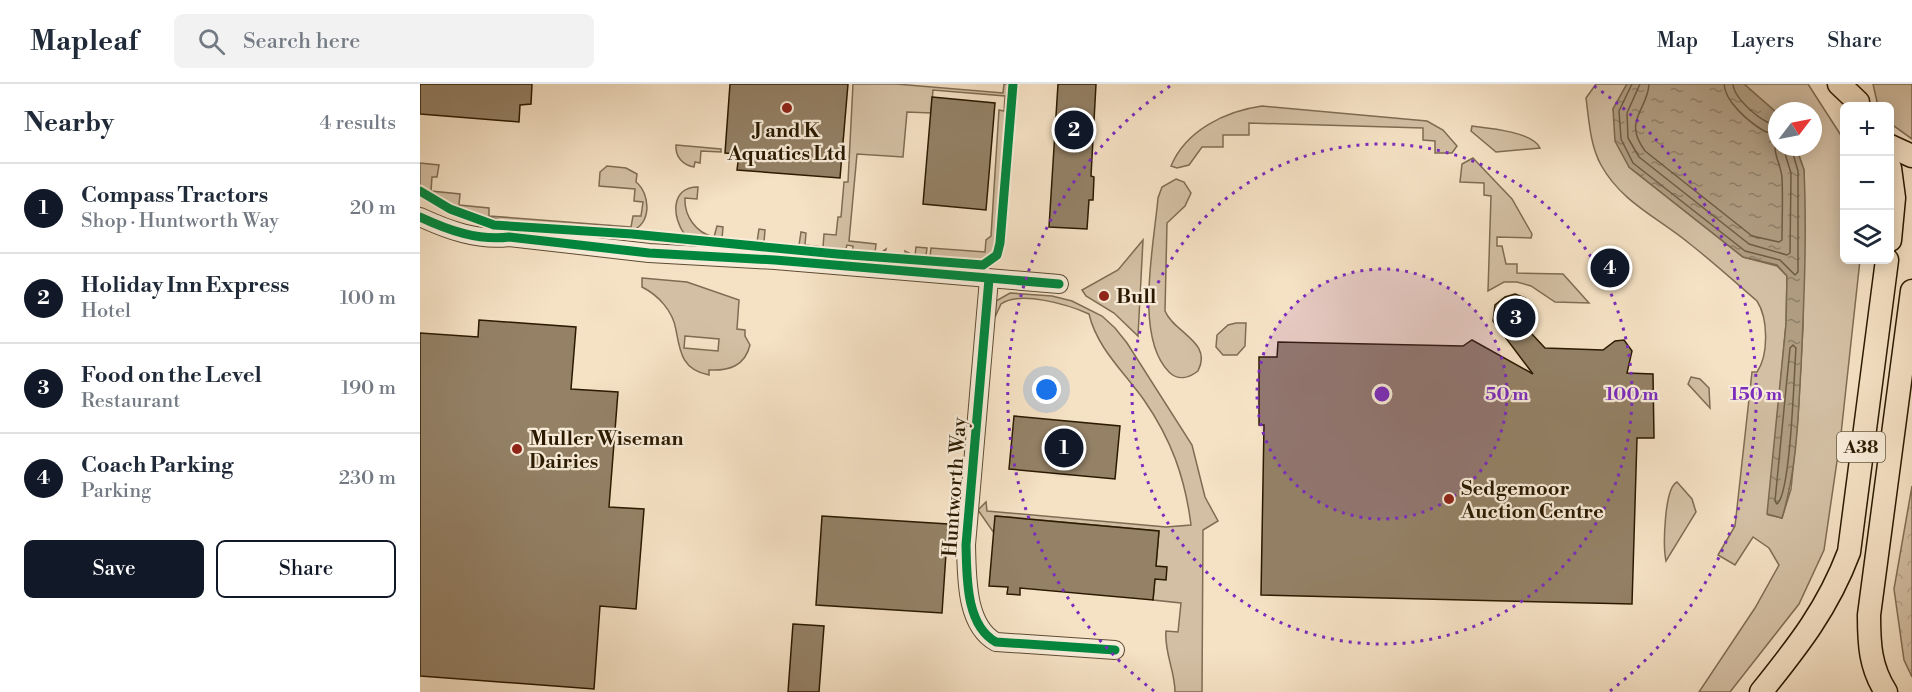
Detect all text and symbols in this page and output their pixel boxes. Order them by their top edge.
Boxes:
search box [174,14,594,68]
text: Mapleaf [30,24,138,59]
icon: search [195,25,228,58]
text: Search here [243,28,360,55]
text: Map [1657,28,1698,54]
text: Layers [1731,28,1794,54]
text: Share [1827,28,1882,54]
marker: J and K Aquatics Ltd [780,101,794,115]
north arrow [1768,102,1822,156]
map controls [1840,102,1894,264]
button: + [1840,102,1894,156]
text: Nearby [24,107,114,139]
pin: 2 [1054,108,1094,152]
text: 4 results [319,111,396,136]
place label: J and K Aquatics Ltd [726,119,847,167]
button: − [1840,156,1894,210]
text: Compass Tractors [81,182,268,209]
text: 1 [39,196,48,221]
text: 20 m [350,196,396,221]
text: Shop · Huntworth Way [81,209,279,234]
button: layers [1840,210,1894,264]
pin: 4 [1590,246,1630,291]
text: Holiday Inn Express [81,272,289,299]
place label: Bull [1116,285,1157,310]
text: 2 [37,286,50,311]
text: 100 m [340,286,396,311]
marker: Bull [1097,289,1111,303]
pin: 3 [1496,296,1536,340]
text: Hotel [81,299,131,324]
text: Food on the Level [81,362,262,389]
your location [1032,375,1061,404]
text: 3 [37,376,50,401]
text: 190 m [341,376,396,401]
text: 50 m [1485,383,1529,406]
text: 100 m [1605,383,1659,406]
text: 150 m [1730,383,1783,406]
centre of rings [1372,384,1392,404]
text: Restaurant [81,389,180,414]
street label: Huntworth Way [938,416,973,558]
pin: 1 [1044,426,1084,470]
place label: Muller Wiseman Dairies [529,427,684,475]
road number: A38 [1837,432,1885,462]
marker: Muller Wiseman Dairies [510,442,524,456]
text: Coach Parking [81,452,233,479]
text: 4 [37,466,50,491]
text: 230 m [339,466,396,491]
place label: Sedgemoor Auction Centre [1460,477,1604,525]
text: Parking [81,479,151,504]
marker: Sedgemoor Auction Centre [1442,492,1456,506]
button: Save [24,540,204,598]
button: Share [216,540,396,598]

